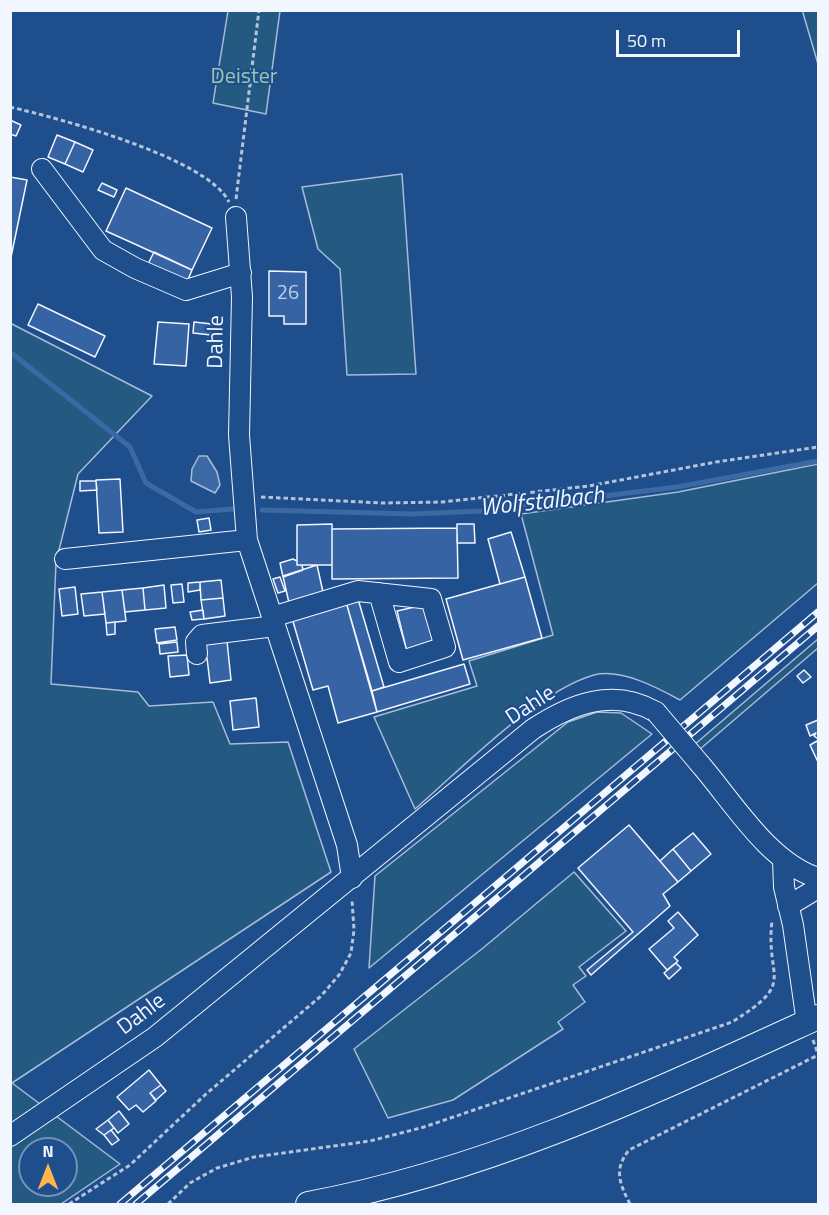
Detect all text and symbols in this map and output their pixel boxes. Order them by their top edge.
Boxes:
scale bar [619,18,744,56]
text: 50 m [627,27,666,54]
park label: Deister [211,65,277,91]
house number: 26 [277,282,299,306]
street label: Dahle [203,315,231,369]
water label: Wolfstalbach [479,482,605,524]
street label: Dahle [501,680,561,732]
street label: Dahle [113,988,171,1042]
north arrow [18,1137,78,1197]
text: N [42,1139,54,1163]

